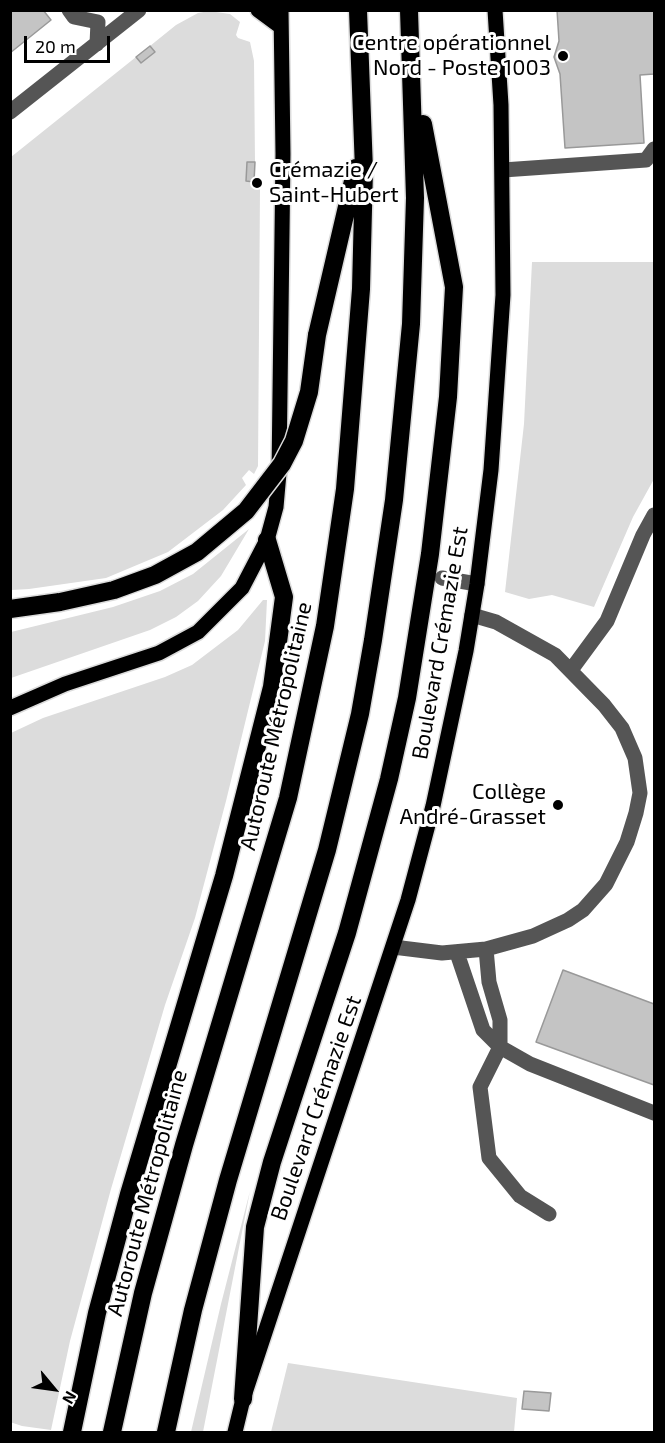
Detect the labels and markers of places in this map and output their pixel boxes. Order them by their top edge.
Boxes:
place label: Centre opérationnel Nord - Poste 1003 [352,30,551,82]
marker: Centre opérationnel Nord - Poste 1003 [556,49,570,63]
place label: Crémazie / Saint-Hubert [269,157,399,208]
marker: Crémazie / Saint-Hubert [250,176,264,190]
place label: Collège André-Grasset [399,779,546,830]
marker: Collège André-Grasset [551,798,565,812]

